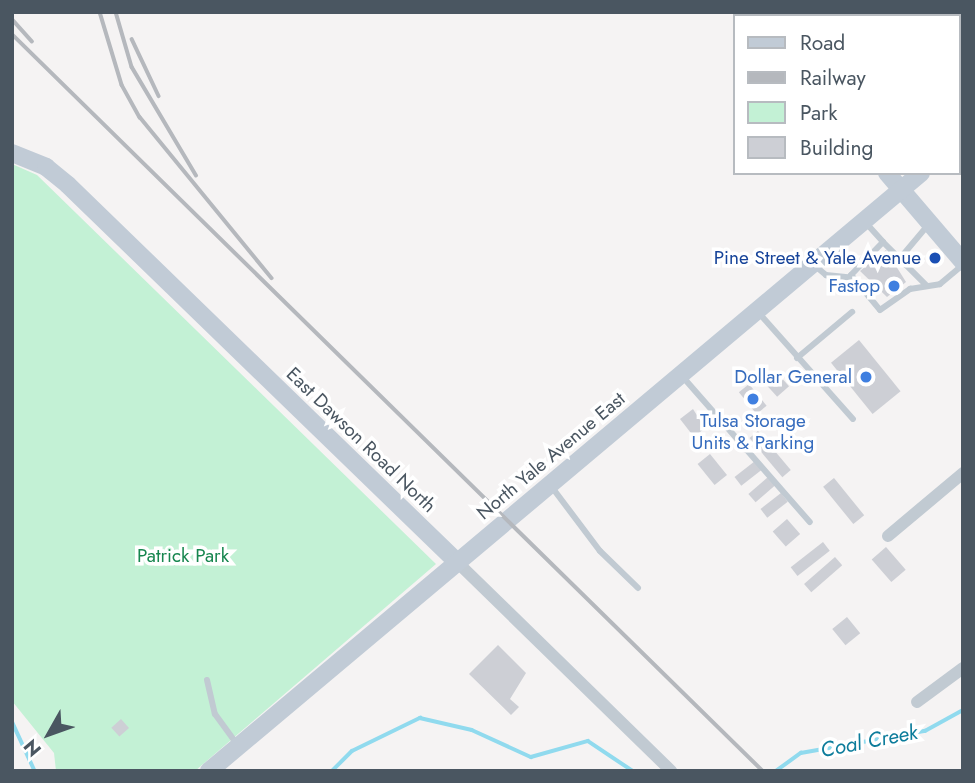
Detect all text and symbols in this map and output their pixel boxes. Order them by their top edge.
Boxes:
legend [734,14,961,175]
text: Road [800,28,845,58]
text: Railway [800,63,866,93]
text: Park [800,98,837,128]
text: Building [800,133,873,163]
place label: Pine Street & Yale Avenue [714,247,921,269]
marker: Pine Street & Yale Avenue [927,250,943,266]
place label: Fastop [829,275,880,297]
marker: Fastop [886,278,902,294]
street label: East Dawson Road North [282,363,440,517]
place label: Dollar General [734,366,852,388]
marker: Dollar General [858,369,874,385]
street label: North Yale Avenue East [472,387,630,525]
marker: Tulsa Storage Units & Parking [745,391,761,407]
place label: Tulsa Storage Units & Parking [692,410,814,454]
park label: Patrick Park [137,545,229,567]
north arrow [14,699,84,769]
water label: Coal Creek [818,719,920,763]
text: N [17,733,48,762]

